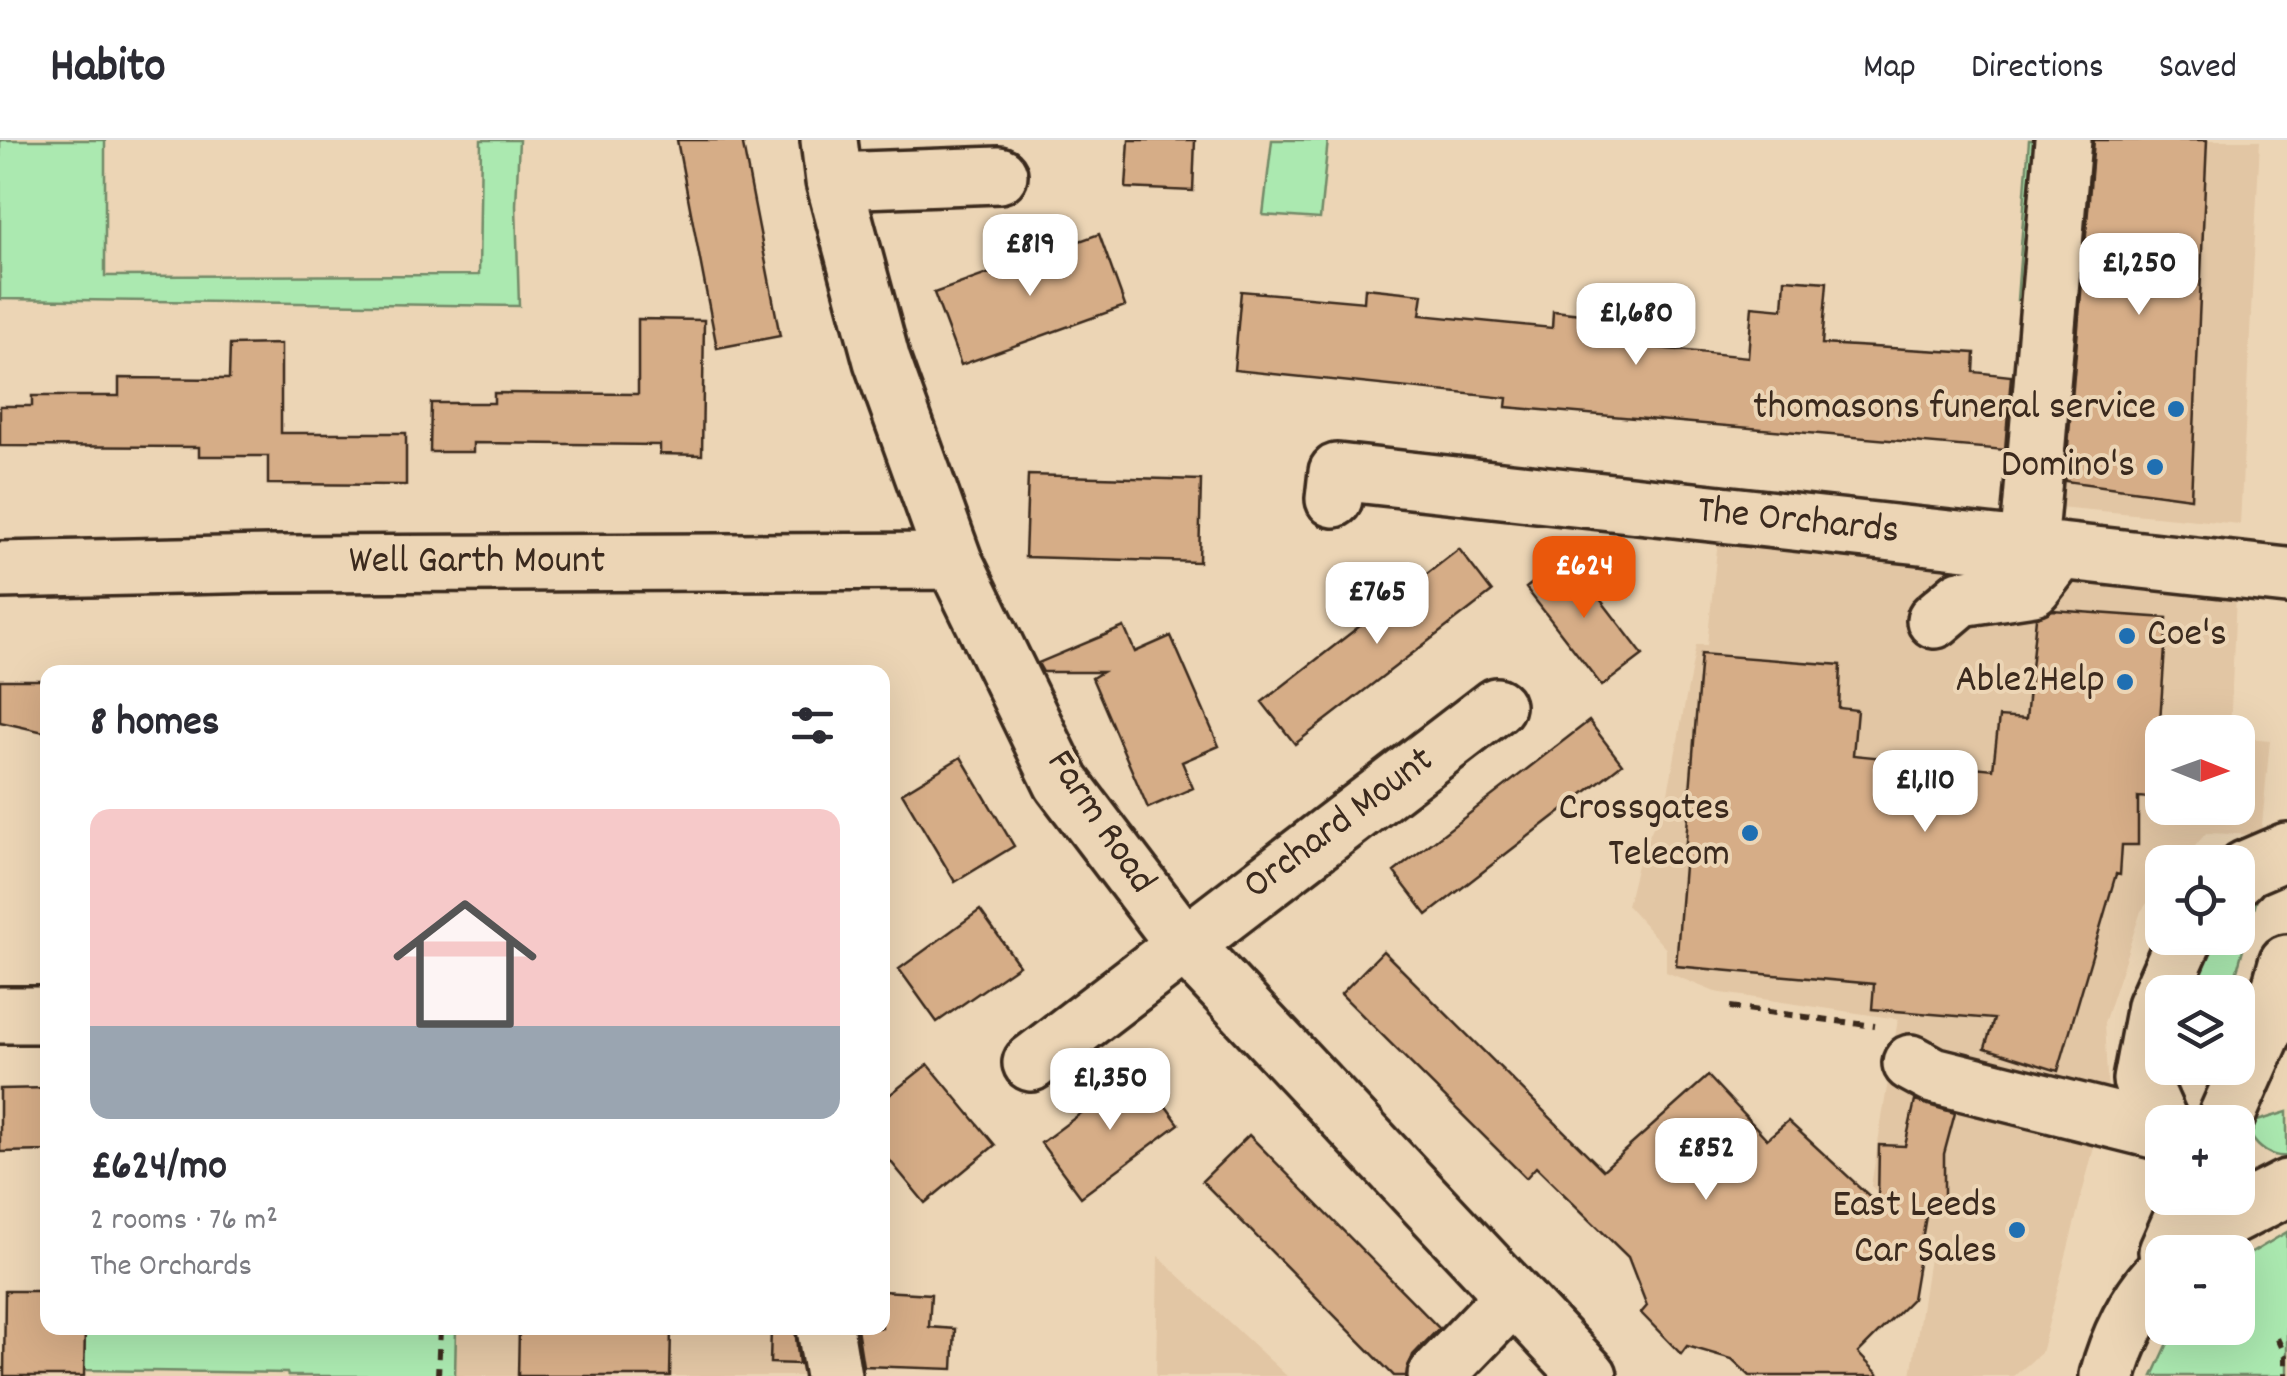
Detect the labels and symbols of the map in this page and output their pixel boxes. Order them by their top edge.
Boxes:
pin: £819 [971,214,1089,299]
pin: £1,250 [2058,233,2220,318]
pin: £1,680 [1555,283,1717,368]
place label: thomasons funeral service [1753,381,2156,438]
marker: thomasons funeral service [2165,398,2187,420]
place label: Domino's [2001,439,2135,496]
marker: Domino's [2144,456,2166,478]
street label: The Orchards [1694,484,1902,562]
street label: Well Garth Mount [349,535,605,592]
pin: £624 [1525,536,1643,621]
pin: £765 [1318,562,1436,647]
place label: Coe's [2147,608,2227,665]
marker: Coe's [2116,625,2138,647]
place label: Able2Help [1955,654,2105,711]
marker: Able2Help [2114,671,2136,693]
north arrow [2145,715,2255,825]
street label: Orchard Mount [1233,734,1447,916]
street label: Farm Road [1030,740,1168,906]
pin: £1,110 [1844,750,2006,835]
place label: Crossgates Telecom [1558,782,1730,885]
marker: Crossgates Telecom [1739,822,1761,844]
pin: £1,350 [1029,1048,1191,1133]
pin: £852 [1647,1118,1765,1203]
place label: East Leeds Car Sales [1832,1179,1997,1282]
marker: East Leeds Car Sales [2006,1219,2028,1241]

